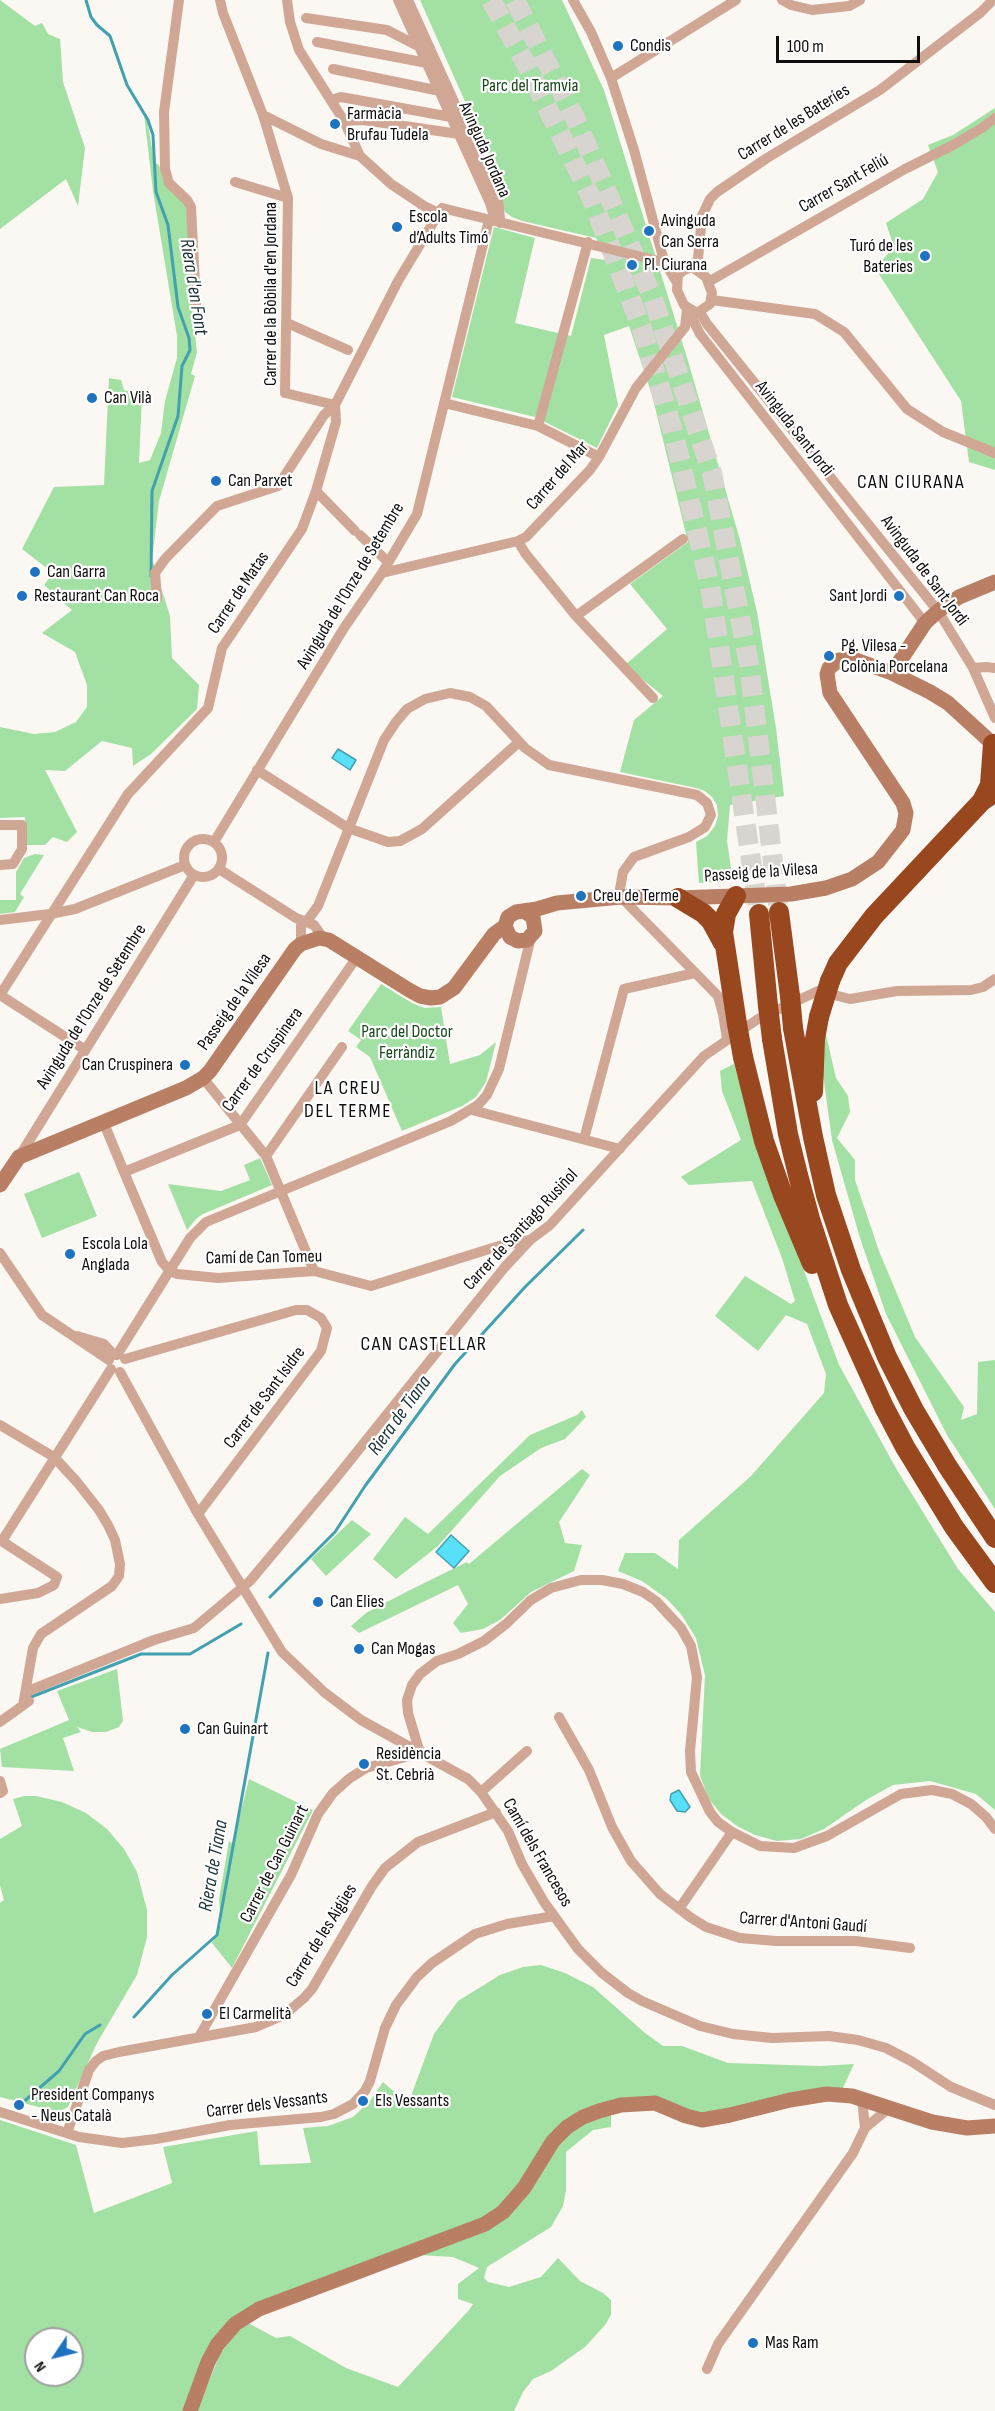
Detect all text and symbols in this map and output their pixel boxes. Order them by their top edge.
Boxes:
scale bar [779,24,923,62]
place label: Condis [630,35,671,57]
text: 100 m [787,36,824,57]
marker: Condis [611,39,625,53]
park label: Parc del Tramvia [482,75,578,97]
street label: Carrer de les Bateríes [734,80,854,166]
street label: Avinguda Jordana [453,99,515,201]
place label: Farmàcia Brufau Tudela [347,103,429,146]
marker: Farmàcia Brufau Tudela [328,117,342,131]
street label: Carrer Sant Feliú [795,150,893,218]
street label: Carrer de la Bòbila d'en Jordana [260,202,282,386]
place label: Escola d’Adults Timó [409,206,489,248]
place label: Avinguda Can Serra [661,210,719,252]
marker: Escola d’Adults Timó [390,220,404,234]
marker: Avinguda Can Serra [642,224,656,238]
place label: Turó de les Bateries [850,235,913,278]
water label: Riera d'en Font [174,237,212,337]
marker: Turó de les Bateries [918,249,932,263]
place label: Pl. Ciurana [644,254,707,276]
marker: Pl. Ciurana [625,258,639,272]
street label: Avinguda Sant Jordi [750,377,838,481]
place label: Can Vilà [104,387,152,409]
marker: Can Vilà [85,391,99,405]
street label: Carrer del Mar [522,437,594,515]
place label: Can Parxet [228,470,293,492]
district label: CAN CIURANA [857,471,965,495]
marker: Can Parxet [209,474,223,488]
street label: Avinguda de l'Onze de Setembre [293,499,409,673]
street label: Avinguda de Sant Jordi [875,511,973,631]
street label: Carrer de Matas [204,548,274,638]
place label: Can Garra [47,561,106,583]
marker: Can Garra [28,565,42,579]
place label: Restaurant Can Roca [34,585,159,607]
place label: Sant Jordi [829,585,887,607]
marker: Restaurant Can Roca [15,589,29,603]
marker: Sant Jordi [892,589,906,603]
place label: Pg. Vilesa - Colònia Porcelana [841,635,948,678]
marker: Pg. Vilesa - Colònia Porcelana [822,649,836,663]
street label: Passeig de la Vilesa [704,858,818,888]
place label: Creu de Terme [593,885,679,907]
marker: Creu de Terme [574,889,588,903]
street label: Avinguda de l'Onze de Setembre [32,921,152,1093]
street label: Passeig de la Vilesa [194,949,276,1055]
street label: Carrer de Cruspinera [218,1004,308,1116]
park label: Parc del Doctor Ferràndiz [361,1021,453,1064]
place label: Can Cruspinera [82,1054,173,1076]
marker: Can Cruspinera [178,1058,192,1072]
district label: LA CREU DEL TERME [304,1077,392,1124]
street label: Carrer de Santiago Rusiñol [459,1165,583,1295]
place label: Escola Lola Anglada [82,1233,148,1276]
street label: Camí de Can Tomeu [206,1246,322,1270]
marker: Escola Lola Anglada [63,1247,77,1261]
district label: CAN CASTELLAR [360,1333,488,1357]
street label: Carrer de Sant Isidre [220,1343,310,1453]
water label: Riera de Tiana [363,1372,437,1460]
place label: Can Elies [330,1591,384,1613]
marker: Can Elies [311,1595,325,1609]
place label: Can Mogas [371,1638,435,1660]
marker: Can Mogas [352,1642,366,1656]
place label: Can Guinart [197,1718,268,1740]
marker: Can Guinart [178,1722,192,1736]
place label: Residència St. Cebrià [376,1743,441,1786]
marker: Residència St. Cebrià [357,1757,371,1771]
street label: Camí dels Francesos [497,1795,577,1911]
street label: Carrer de Can Guinart [236,1801,314,1927]
water label: Riera de Tiana [194,1818,234,1914]
street label: Carrer de les Aigües [282,1880,362,1992]
street label: Carrer d'Antoni Gaudí [739,1908,867,1938]
place label: El Carmelità [219,2003,291,2025]
marker: El Carmelità [200,2007,214,2021]
place label: President Companys - Neus Català [31,2084,154,2126]
street label: Carrer dels Vessants [205,2087,329,2123]
place label: Els Vessants [375,2090,449,2112]
marker: Els Vessants [356,2094,370,2108]
marker: President Companys - Neus Català [12,2098,26,2112]
north arrow [24,2327,84,2387]
place label: Mas Ram [765,2332,819,2354]
marker: Mas Ram [746,2336,760,2350]
text: N [30,2358,51,2375]

